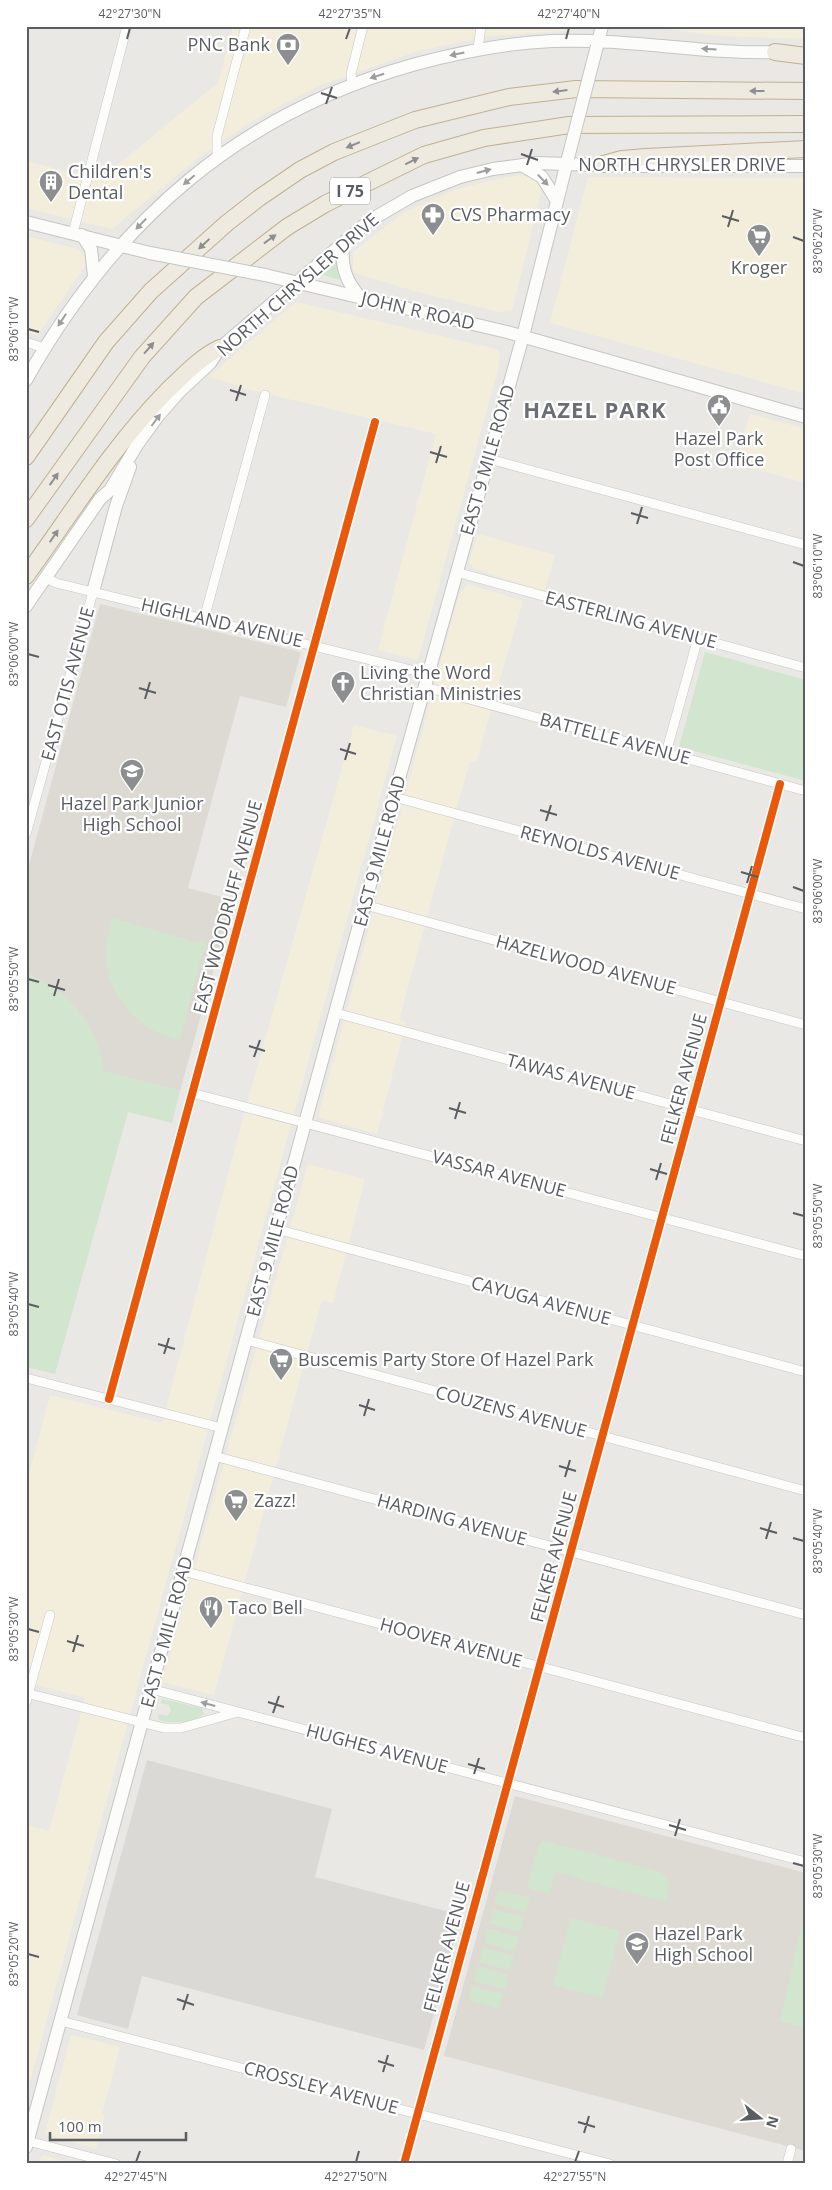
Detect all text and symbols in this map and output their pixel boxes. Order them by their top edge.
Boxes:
text: 42°27'30"N [99,5,161,22]
text: 42°27'35"N [319,5,381,22]
text: 42°27'40"N [538,5,600,22]
place label: PNC Bank [187,32,271,56]
bank icon: PNC Bank [275,32,301,66]
one-way arrow [700,44,716,52]
one-way arrow [450,50,465,58]
one-way arrow [369,72,384,80]
one-way arrow [749,86,765,94]
one-way arrow [551,87,567,95]
one-way arrow [345,141,360,149]
street label: NORTH CHRYSLER DRIVE [578,152,786,176]
one-way arrow [405,157,419,165]
place label: Children's Dental [68,159,152,204]
one-way arrow [476,167,491,175]
building icon: Children's Dental [38,169,64,203]
one-way arrow [537,173,549,185]
one-way arrow [184,174,196,186]
road number: I 75 [330,178,370,205]
pharmacy icon: CVS Pharmacy [420,202,446,236]
place label: CVS Pharmacy [450,202,571,226]
street label: NORTH CHRYSLER DRIVE [211,207,383,361]
text: 83°06'20"W [809,209,826,273]
one-way arrow [135,217,147,229]
supermarket icon: Kroger [746,223,772,257]
one-way arrow [263,234,276,245]
one-way arrow [198,238,210,250]
place label: Kroger [731,255,788,279]
street label: JOHN R ROAD [357,285,477,335]
text: 83°06'10"W [5,297,22,361]
one-way arrow [58,313,67,326]
one-way arrow [144,341,155,354]
street label: EAST 9 MILE ROAD [454,382,520,538]
public building icon: Hazel Park Post Office [706,393,732,427]
district label: HAZEL PARK [523,394,667,424]
one-way arrow [150,414,161,427]
place label: Hazel Park Post Office [674,426,764,471]
one-way arrow [49,473,59,486]
one-way arrow [49,529,59,543]
text: 83°06'10"W [809,534,826,598]
street label: EASTERLING AVENUE [543,585,720,654]
street label: HIGHLAND AVENUE [139,592,306,652]
street label: EAST OTIS AVENUE [35,604,99,763]
text: 83°06'00"W [5,622,22,686]
place label: Living the Word Christian Ministries [360,660,521,705]
church icon: Living the Word Christian Ministries [330,670,356,704]
street label: BATTELLE AVENUE [537,706,693,770]
school or university icon: Hazel Park Junior High School [119,758,145,792]
street label: EAST 9 MILE ROAD [347,772,411,929]
place label: Hazel Park Junior High School [61,791,204,836]
street label: EAST WOODRUFF AVENUE [187,797,267,1016]
street label: REYNOLDS AVENUE [518,819,683,885]
text: 83°06'00"W [809,859,826,923]
street label: HAZELWOOD AVENUE [494,928,679,1000]
text: 83°05'50"W [5,947,22,1011]
street label: FELKER AVENUE [654,1011,712,1147]
street label: TAWAS AVENUE [504,1047,638,1105]
street label: VASSAR AVENUE [430,1144,569,1202]
street label: EAST 9 MILE ROAD [240,1162,304,1319]
text: 83°05'50"W [809,1184,826,1248]
street label: CAYUGA AVENUE [469,1270,614,1330]
text: 83°05'40"W [5,1272,22,1336]
supermarket icon: Buscemis Party Store Of Hazel Park [268,1347,294,1381]
place label: Buscemis Party Store Of Hazel Park [298,1347,594,1371]
street label: COUZENS AVENUE [433,1379,590,1443]
supermarket icon: Zazz! [223,1488,249,1522]
place label: Zazz! [254,1488,296,1512]
street label: HARDING AVENUE [375,1488,530,1551]
street label: FELKER AVENUE [524,1489,582,1625]
text: 83°05'40"W [809,1509,826,1573]
street label: EAST 9 MILE ROAD [134,1553,198,1710]
restaurant icon: Taco Bell [198,1595,224,1629]
place label: Taco Bell [228,1595,303,1619]
text: 83°05'30"W [5,1597,22,1661]
street label: HOOVER AVENUE [377,1611,525,1673]
one-way arrow [200,1700,215,1708]
street label: HUGHES AVENUE [304,1718,451,1779]
text: 83°05'30"W [809,1834,826,1898]
street label: FELKER AVENUE [417,1879,475,2015]
place label: Hazel Park High School [654,1921,753,1966]
text: 83°05'20"W [5,1922,22,1986]
school or university icon: Hazel Park High School [624,1931,650,1965]
street label: CROSSLEY AVENUE [241,2055,401,2119]
north arrow [734,2092,784,2142]
scale bar [50,2110,186,2142]
text: N [762,2114,784,2130]
text: 100 m [58,2116,102,2136]
text: 42°27'45"N [105,2168,167,2185]
text: 42°27'50"N [325,2168,387,2185]
text: 42°27'55"N [544,2168,606,2185]

